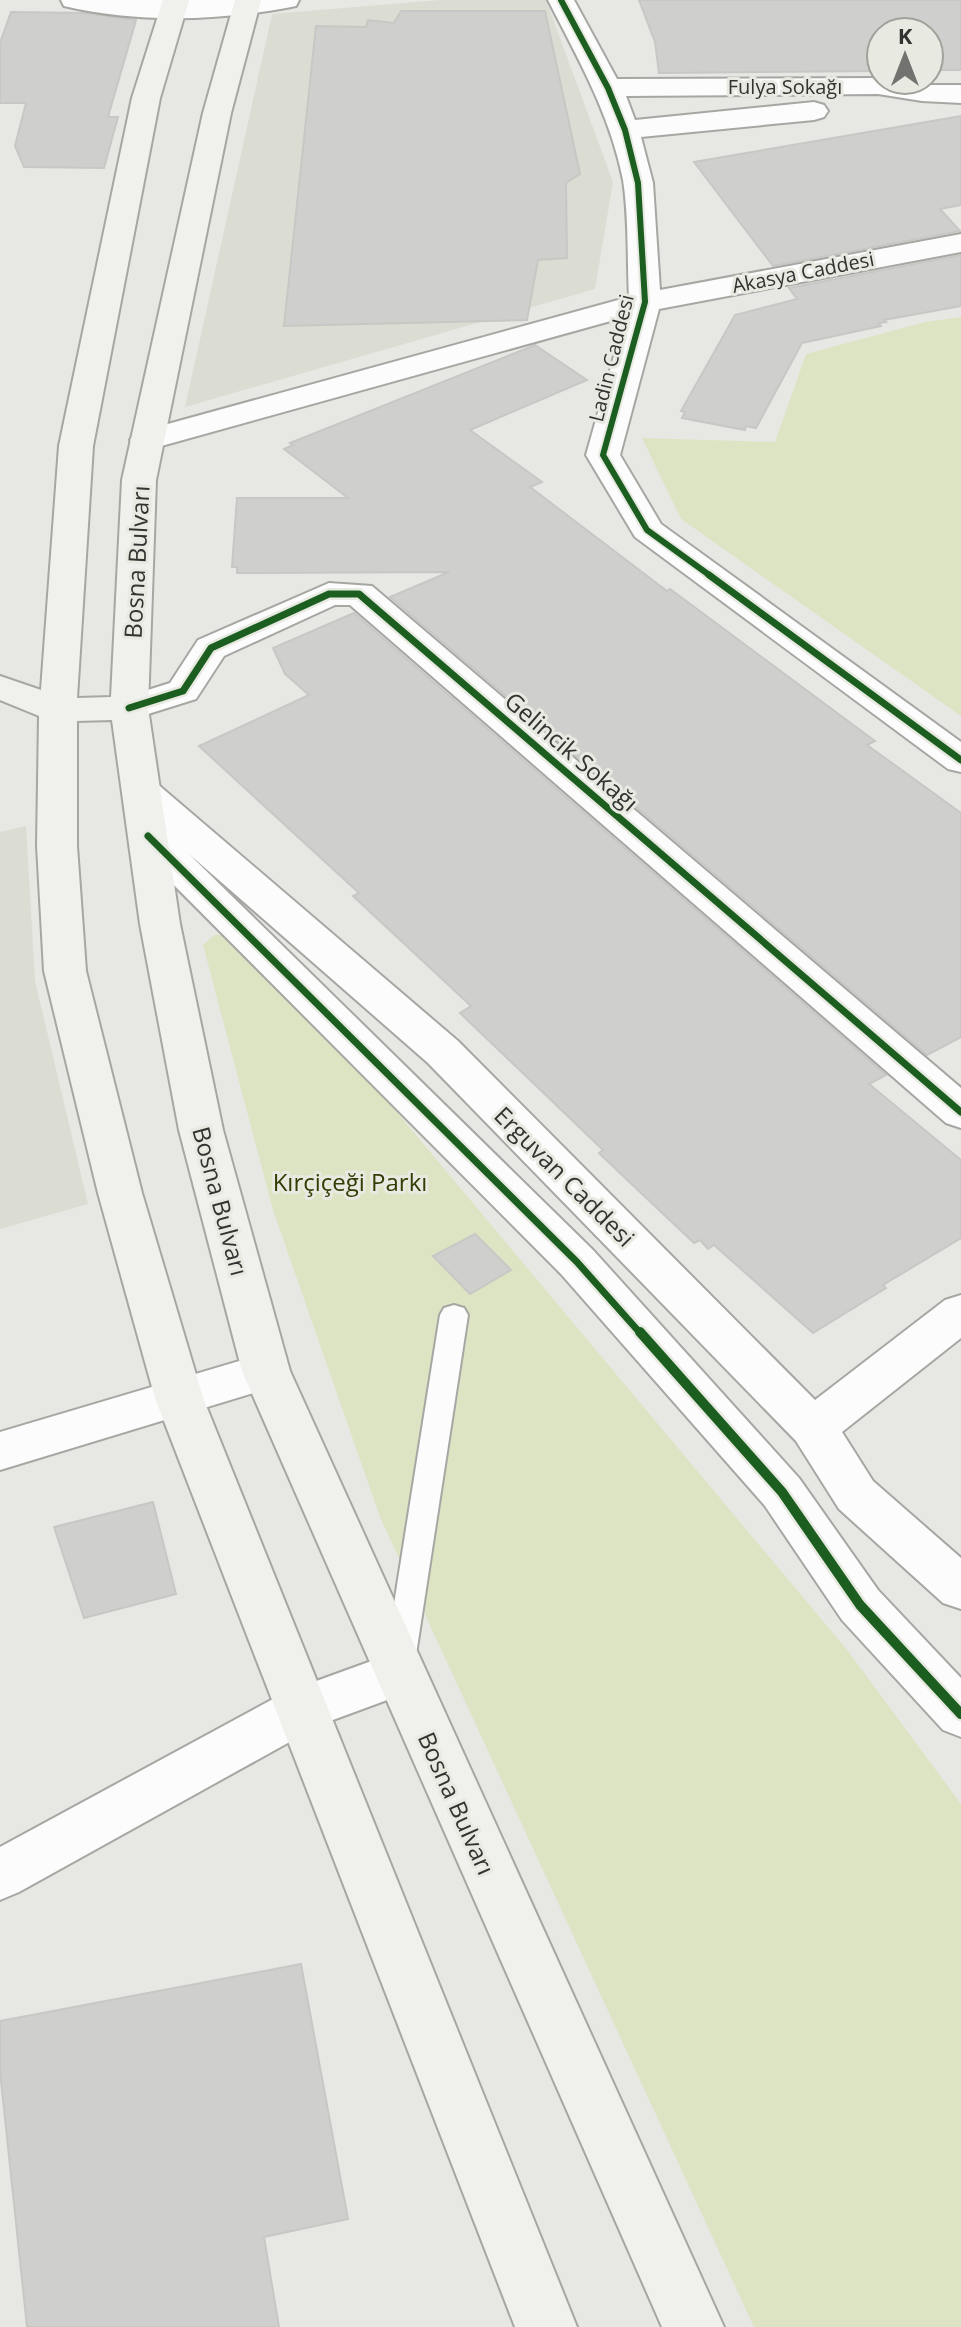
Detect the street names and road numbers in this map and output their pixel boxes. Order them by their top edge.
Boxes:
street label: Fulya Sokağı [728,73,842,100]
street label: Akasya Caddesi [730,245,876,299]
street label: Ladin Caddesi [582,292,640,424]
street label: Bosna Bulvarı [116,485,156,639]
street label: Gelincik Sokağı [498,684,646,818]
street label: Erguvan Caddesi [488,1099,642,1253]
street label: Bosna Bulvarı [185,1123,257,1279]
street label: Bosna Bulvarı [411,1726,503,1880]

